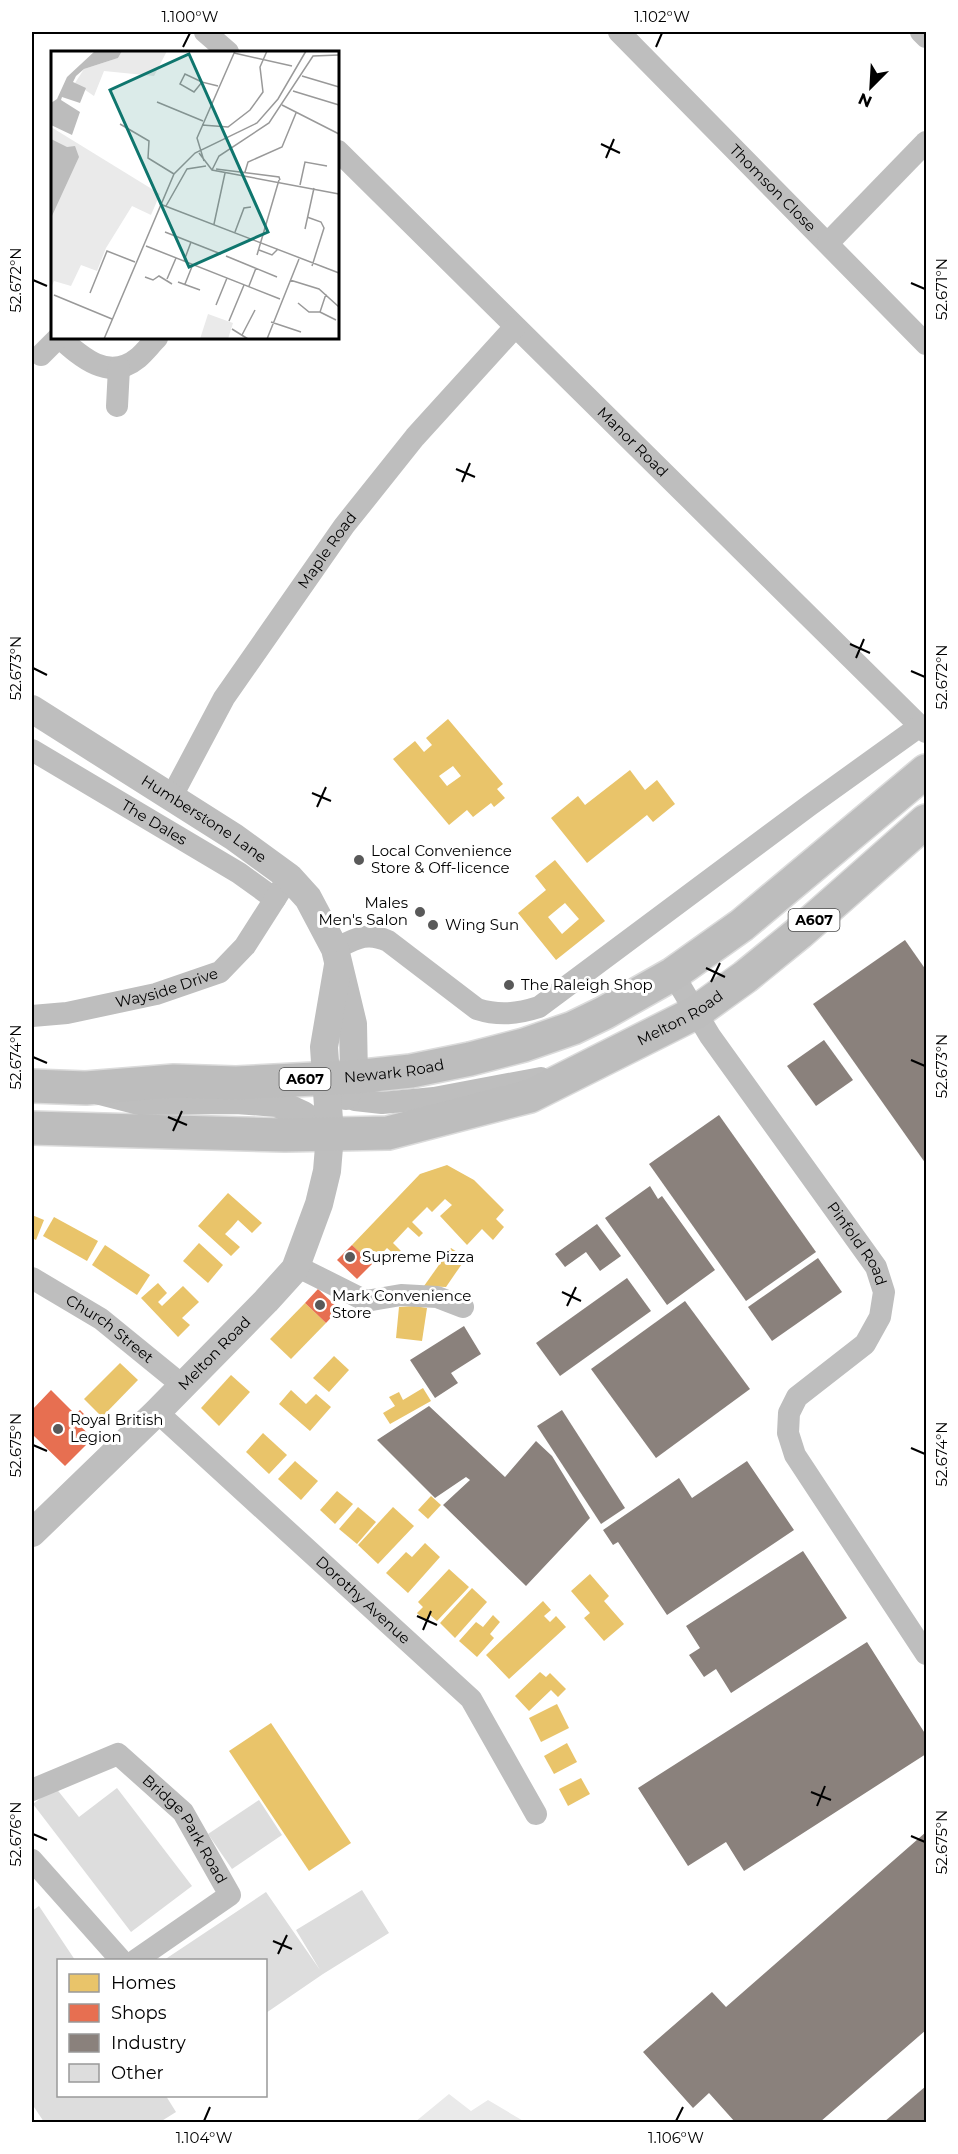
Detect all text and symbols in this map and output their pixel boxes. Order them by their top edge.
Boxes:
text: 1.100°W [161,7,219,26]
text: 1.102°W [634,7,690,26]
inset map [51,51,339,339]
north arrow [841,57,901,117]
text: N [855,89,875,112]
street label: Thomson Close [726,140,820,236]
text: 52.672°N [6,248,25,312]
text: 52.671°N [932,258,951,320]
street label: Manor Road [593,403,672,481]
street label: Maple Road [293,508,360,592]
text: 52.673°N [6,636,25,700]
text: 52.672°N [932,645,951,709]
street label: Humberstone Lane [138,771,271,867]
street label: The Dales [118,795,191,849]
place label: Local Convenience Store & Off-licence [371,841,512,877]
marker: Local Convenience Store & Off-licence [352,853,366,867]
place label: Males Men's Salon [319,893,408,929]
marker: Males Men's Salon [413,905,427,919]
road number: A607 [788,909,840,931]
place label: Wing Sun [445,915,519,934]
marker: Wing Sun [426,918,440,932]
street label: Wayside Drive [114,963,220,1011]
place label: The Raleigh Shop [521,975,653,994]
marker: The Raleigh Shop [502,978,516,992]
street label: Melton Road [634,986,727,1050]
text: 52.674°N [6,1025,25,1089]
text: 52.673°N [932,1034,951,1098]
street label: Newark Road [344,1054,446,1086]
road number: A607 [280,1068,330,1090]
street label: Pinfold Road [823,1198,891,1288]
place label: Supreme Pizza [362,1247,474,1266]
marker: Supreme Pizza [343,1250,357,1264]
place label: Mark Convenience Store [332,1286,471,1322]
street label: Church Street [62,1290,158,1367]
marker: Mark Convenience Store [313,1298,327,1312]
street label: Melton Road [174,1312,254,1394]
place label: Royal British Legion [70,1410,163,1446]
text: 52.675°N [6,1413,25,1477]
marker: Royal British Legion [51,1422,65,1436]
text: 52.674°N [932,1422,951,1486]
street label: Dorothy Avenue [312,1552,415,1648]
street label: Bridge Park Road [139,1770,231,1887]
text: 52.676°N [6,1802,25,1866]
text: 52.675°N [932,1810,951,1874]
legend [57,1959,267,2097]
text: Homes [111,1972,176,1994]
text: Shops [111,2002,167,2024]
text: Industry [111,2032,186,2054]
text: Other [111,2062,164,2084]
text: 1.104°W [176,2128,233,2147]
text: 1.106°W [648,2128,704,2147]

